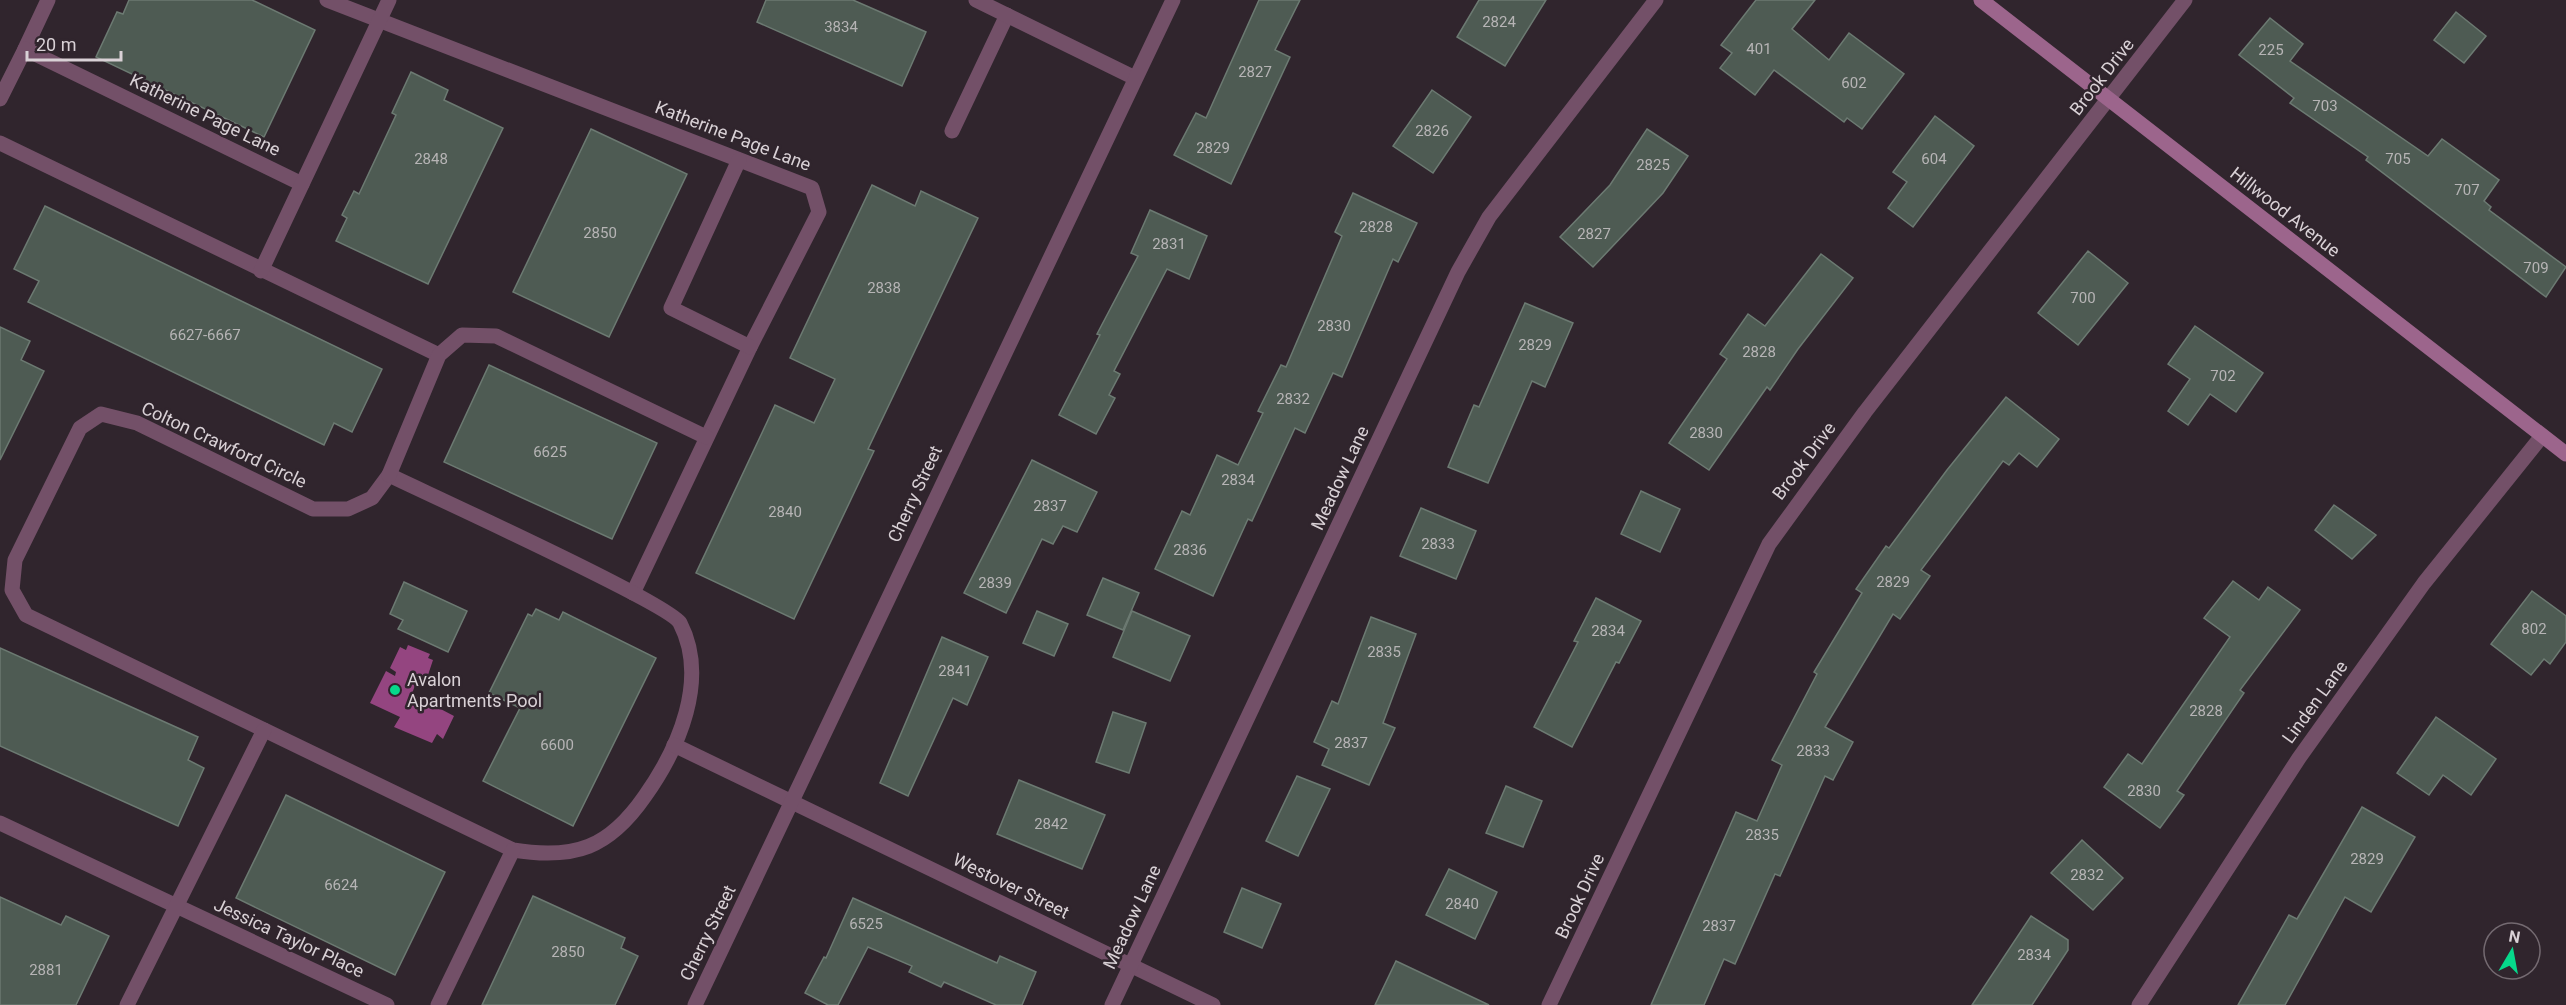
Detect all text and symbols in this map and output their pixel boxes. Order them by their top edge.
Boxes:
house number: 2824 [1482,13,1516,31]
house number: 3834 [824,18,858,36]
scale bar [27,24,122,62]
text: 20 m [36,34,76,55]
street label: Brook Drive [2065,34,2138,119]
house number: 401 [1746,40,1772,58]
house number: 225 [2258,41,2284,59]
house number: 2827 [1238,63,1272,81]
street label: Katherine Page Lane [126,69,284,160]
house number: 602 [1841,74,1867,92]
street label: Katherine Page Lane [652,96,814,175]
house number: 703 [2312,97,2338,115]
house number: 2826 [1415,122,1449,140]
house number: 2829 [1196,139,1230,157]
house number: 2848 [414,150,448,168]
house number: 604 [1921,150,1947,168]
house number: 705 [2385,150,2411,168]
house number: 2825 [1636,156,1670,174]
street label: Hillwood Avenue [2226,162,2344,261]
house number: 707 [2454,181,2480,199]
house number: 2828 [1359,218,1393,236]
house number: 2850 [583,224,617,242]
house number: 2827 [1577,225,1611,243]
house number: 2831 [1152,235,1186,253]
house number: 709 [2523,259,2549,277]
house number: 2838 [867,279,901,297]
house number: 700 [2070,289,2096,307]
house number: 2830 [1317,317,1351,335]
house number: 6627-6667 [169,326,241,344]
house number: 2829 [1518,336,1552,354]
house number: 2828 [1742,343,1776,361]
house number: 702 [2210,367,2236,385]
house number: 2832 [1276,390,1310,408]
street label: Colton Crawford Circle [138,397,310,492]
street label: Brook Drive [1768,418,1840,504]
street label: Meadow Lane [1306,422,1373,533]
house number: 2830 [1689,424,1723,442]
street label: Cherry Street [883,442,946,545]
house number: 6625 [533,443,567,461]
house number: 2834 [1221,471,1255,489]
house number: 2837 [1033,497,1067,515]
house number: 2840 [768,503,802,521]
house number: 2833 [1421,535,1455,553]
house number: 2836 [1173,541,1207,559]
house number: 2829 [1876,573,1910,591]
house number: 2839 [978,574,1012,592]
house number: 802 [2521,620,2547,638]
house number: 2834 [1591,622,1625,640]
house number: 2835 [1367,643,1401,661]
street label: Linden Lane [2278,656,2352,747]
house number: 2841 [938,662,972,680]
place label: Avalon Apartments Pool [407,669,542,711]
marker: Avalon Apartments Pool [388,683,402,697]
house number: 2828 [2189,702,2223,720]
house number: 2837 [1334,734,1368,752]
house number: 6600 [540,736,574,754]
house number: 2833 [1796,742,1830,760]
house number: 2830 [2127,782,2161,800]
house number: 2842 [1034,815,1068,833]
house number: 2835 [1745,826,1779,844]
street label: Westover Street [950,848,1073,923]
street label: Brook Drive [1551,850,1608,942]
house number: 2829 [2350,850,2384,868]
street label: Meadow Lane [1098,861,1165,972]
house number: 2832 [2070,866,2104,884]
house number: 6624 [324,876,358,894]
street label: Cherry Street [675,881,740,984]
street label: Jessica Taylor Place [211,894,368,982]
house number: 2840 [1445,895,1479,913]
house number: 6525 [849,915,883,933]
house number: 2837 [1702,917,1736,935]
north arrow [2482,921,2542,981]
text: N [2507,926,2522,947]
house number: 2850 [551,943,585,961]
house number: 2834 [2017,946,2051,964]
house number: 2881 [29,961,63,979]

